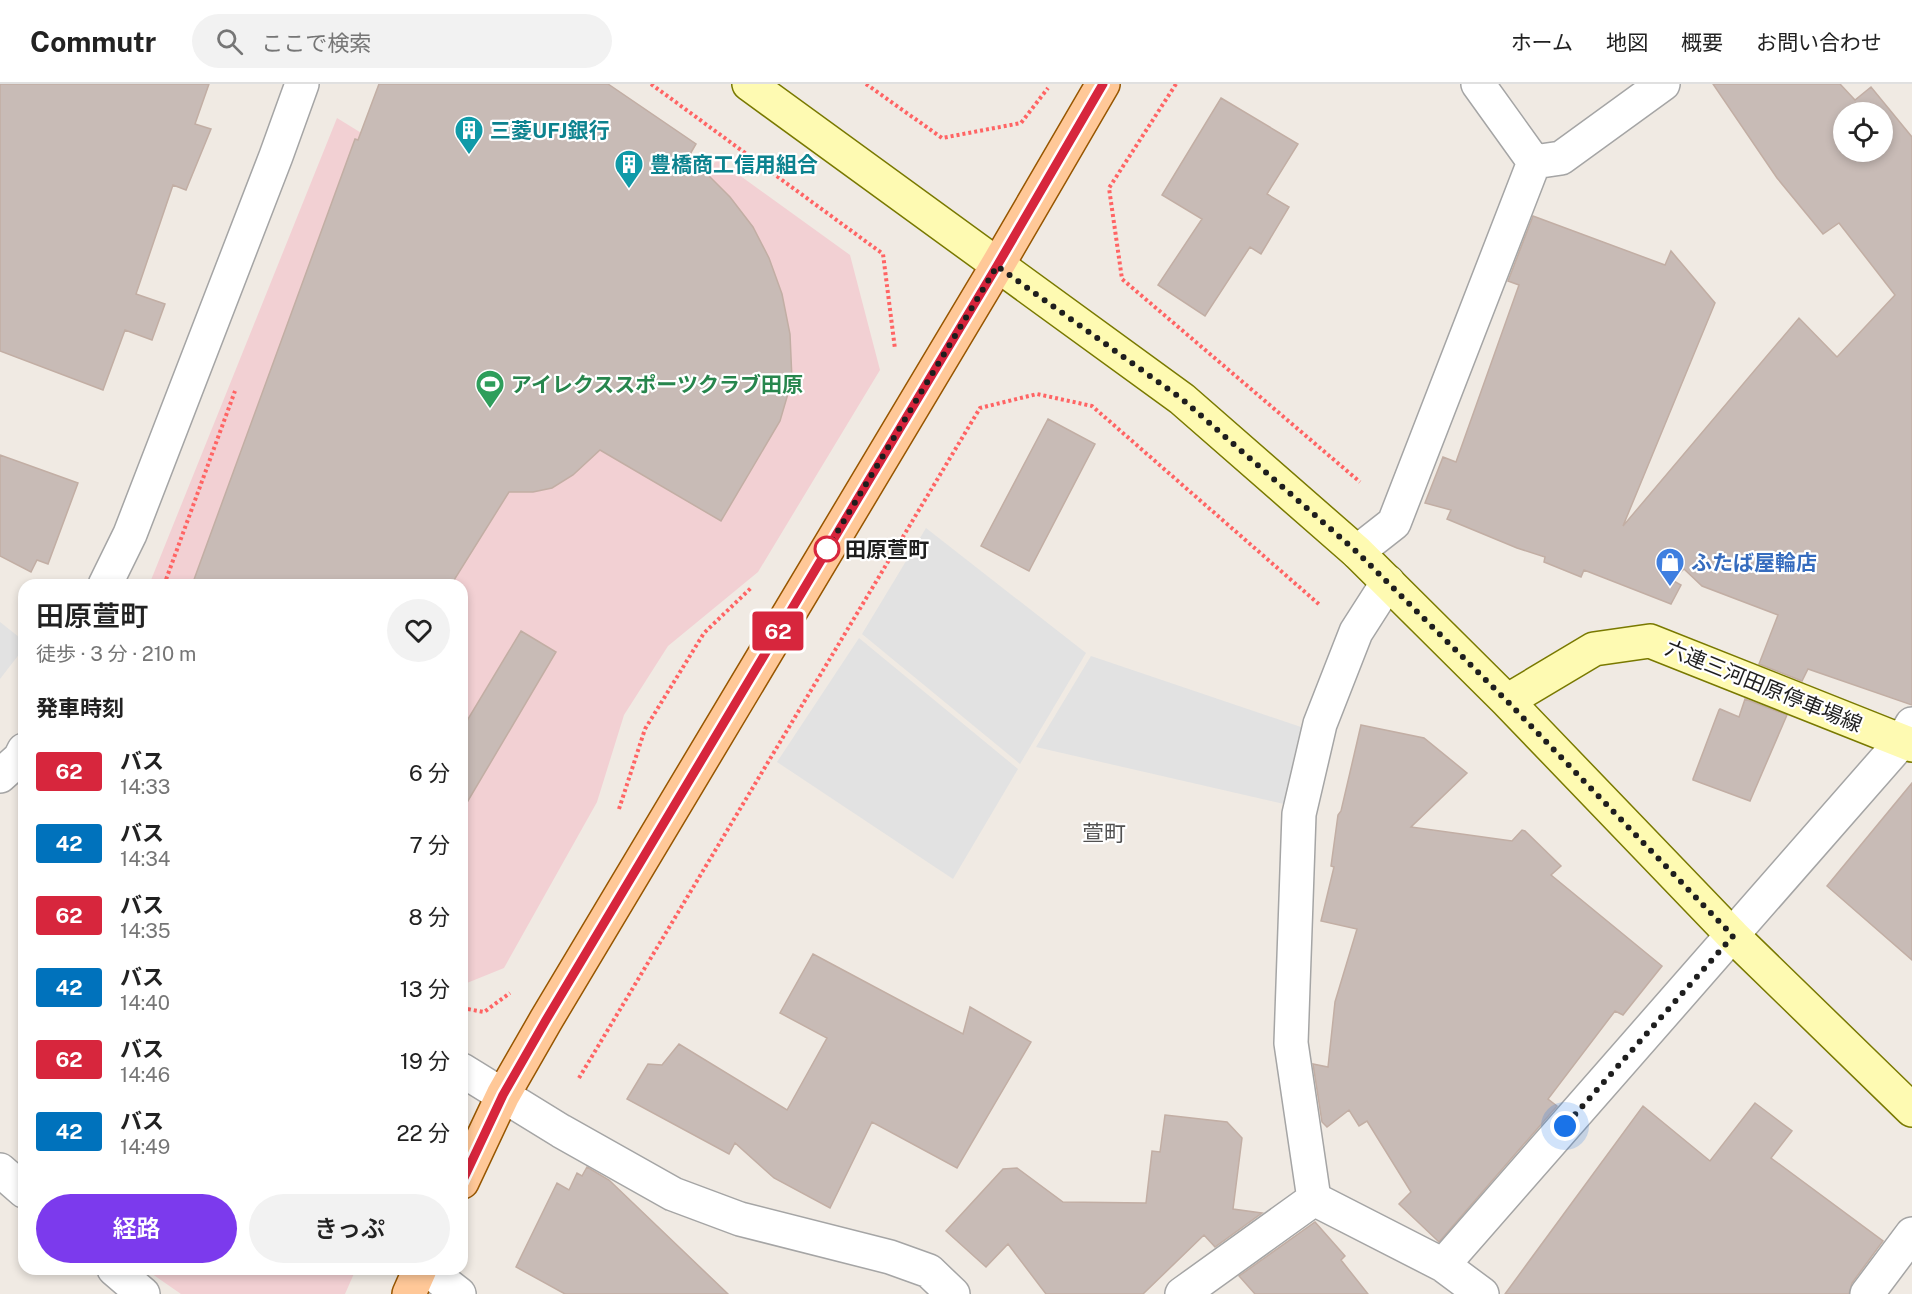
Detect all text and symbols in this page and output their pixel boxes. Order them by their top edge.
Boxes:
search box [192,14,612,68]
text: Commutr [30,25,156,58]
icon: search [213,25,246,58]
text: ここで検索 [261,30,371,56]
text: ホーム [1511,30,1573,55]
text: 地図 [1606,30,1648,55]
text: 概要 [1681,30,1723,55]
text: お問い合わせ [1756,30,1882,55]
map controls [1833,102,1893,162]
button: locate [1833,102,1893,162]
building icon: 三菱UFJ銀行 [453,114,485,156]
place label: 三菱UFJ銀行 [490,118,609,143]
building icon: 豊橋商工信用組合 [613,148,645,190]
place label: 豊橋商工信用組合 [650,152,818,177]
sports icon: アイレクススポーツクラブ田原 [474,368,506,410]
place label: アイレクススポーツクラブ田原 [511,372,803,397]
marker: 田原萱町 [814,536,840,562]
place label: 田原萱町 [845,537,929,562]
shop icon: ふたば屋輪店 [1654,546,1686,588]
place label: ふたば屋輪店 [1691,550,1817,575]
text: 田原萱町 [36,599,148,632]
button: heart [387,599,450,662]
line badge: 62 [751,612,805,650]
text: 62 [764,619,792,644]
street label: 六連三河田原停車場線 [1662,635,1866,737]
text: 徒歩 · 3 分 · 210 m [36,642,196,666]
text: 発車時刻 [36,695,124,721]
text: バス [120,748,164,774]
text: 62 [55,759,83,784]
text: 6 分 [409,760,450,786]
text: 14:33 [120,775,170,799]
text: バス [120,820,164,846]
district label: 萱町 [1082,820,1126,846]
text: 42 [55,831,83,856]
text: 7 分 [409,832,450,858]
text: 14:34 [120,847,170,871]
text: バス [120,892,164,918]
text: 62 [55,903,83,928]
text: 8 分 [408,904,450,930]
text: 14:35 [120,919,171,943]
text: バス [120,964,164,990]
text: 42 [55,975,83,1000]
text: 13 分 [400,976,450,1002]
text: 14:40 [120,991,170,1015]
text: バス [120,1036,164,1062]
text: 62 [55,1047,83,1072]
text: 19 分 [400,1048,450,1074]
text: 14:46 [120,1063,170,1087]
text: バス [120,1108,164,1134]
your location [1550,1111,1580,1141]
text: 42 [55,1119,83,1144]
text: 22 分 [396,1120,450,1146]
text: 14:49 [120,1135,170,1159]
button: 経路 [36,1194,237,1263]
button: きっぷ [249,1194,450,1263]

